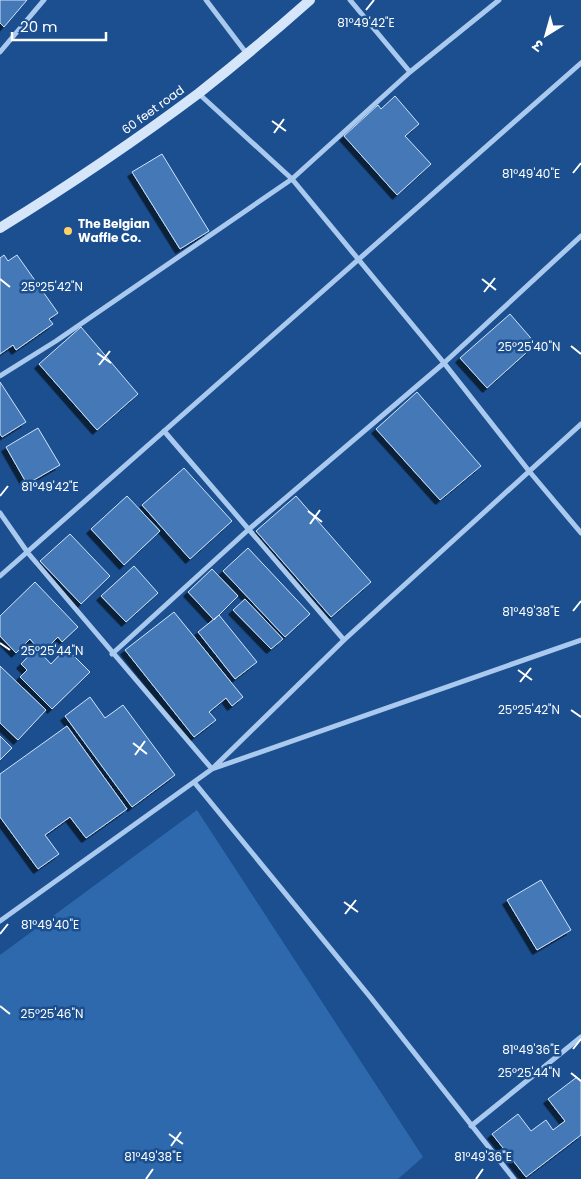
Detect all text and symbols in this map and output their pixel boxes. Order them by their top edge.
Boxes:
scale bar [12,10,106,42]
north arrow [521,10,571,60]
text: 81°49'42"E [337,14,395,31]
text: 20 m [20,16,58,37]
text: उ [528,34,548,56]
street label: 60 feet road [118,81,187,138]
text: 81°49'40"E [502,165,560,182]
place label: The Belgian Waffle Co. [78,215,150,246]
marker: The Belgian Waffle Co. [62,225,74,237]
text: 25°25'42"N [21,278,83,295]
text: 25°25'40"N [498,338,560,355]
text: 81°49'42"E [21,478,79,495]
text: 81°49'38"E [502,603,560,620]
text: 25°25'44"N [21,642,83,659]
text: 25°25'42"N [498,701,560,718]
text: 81°49'40"E [21,916,79,933]
text: 25°25'46"N [21,1005,83,1022]
text: 81°49'36"E [502,1041,560,1058]
text: 25°25'44"N [498,1064,560,1081]
text: 81°49'38"E [124,1148,182,1165]
text: 81°49'36"E [454,1148,512,1165]

